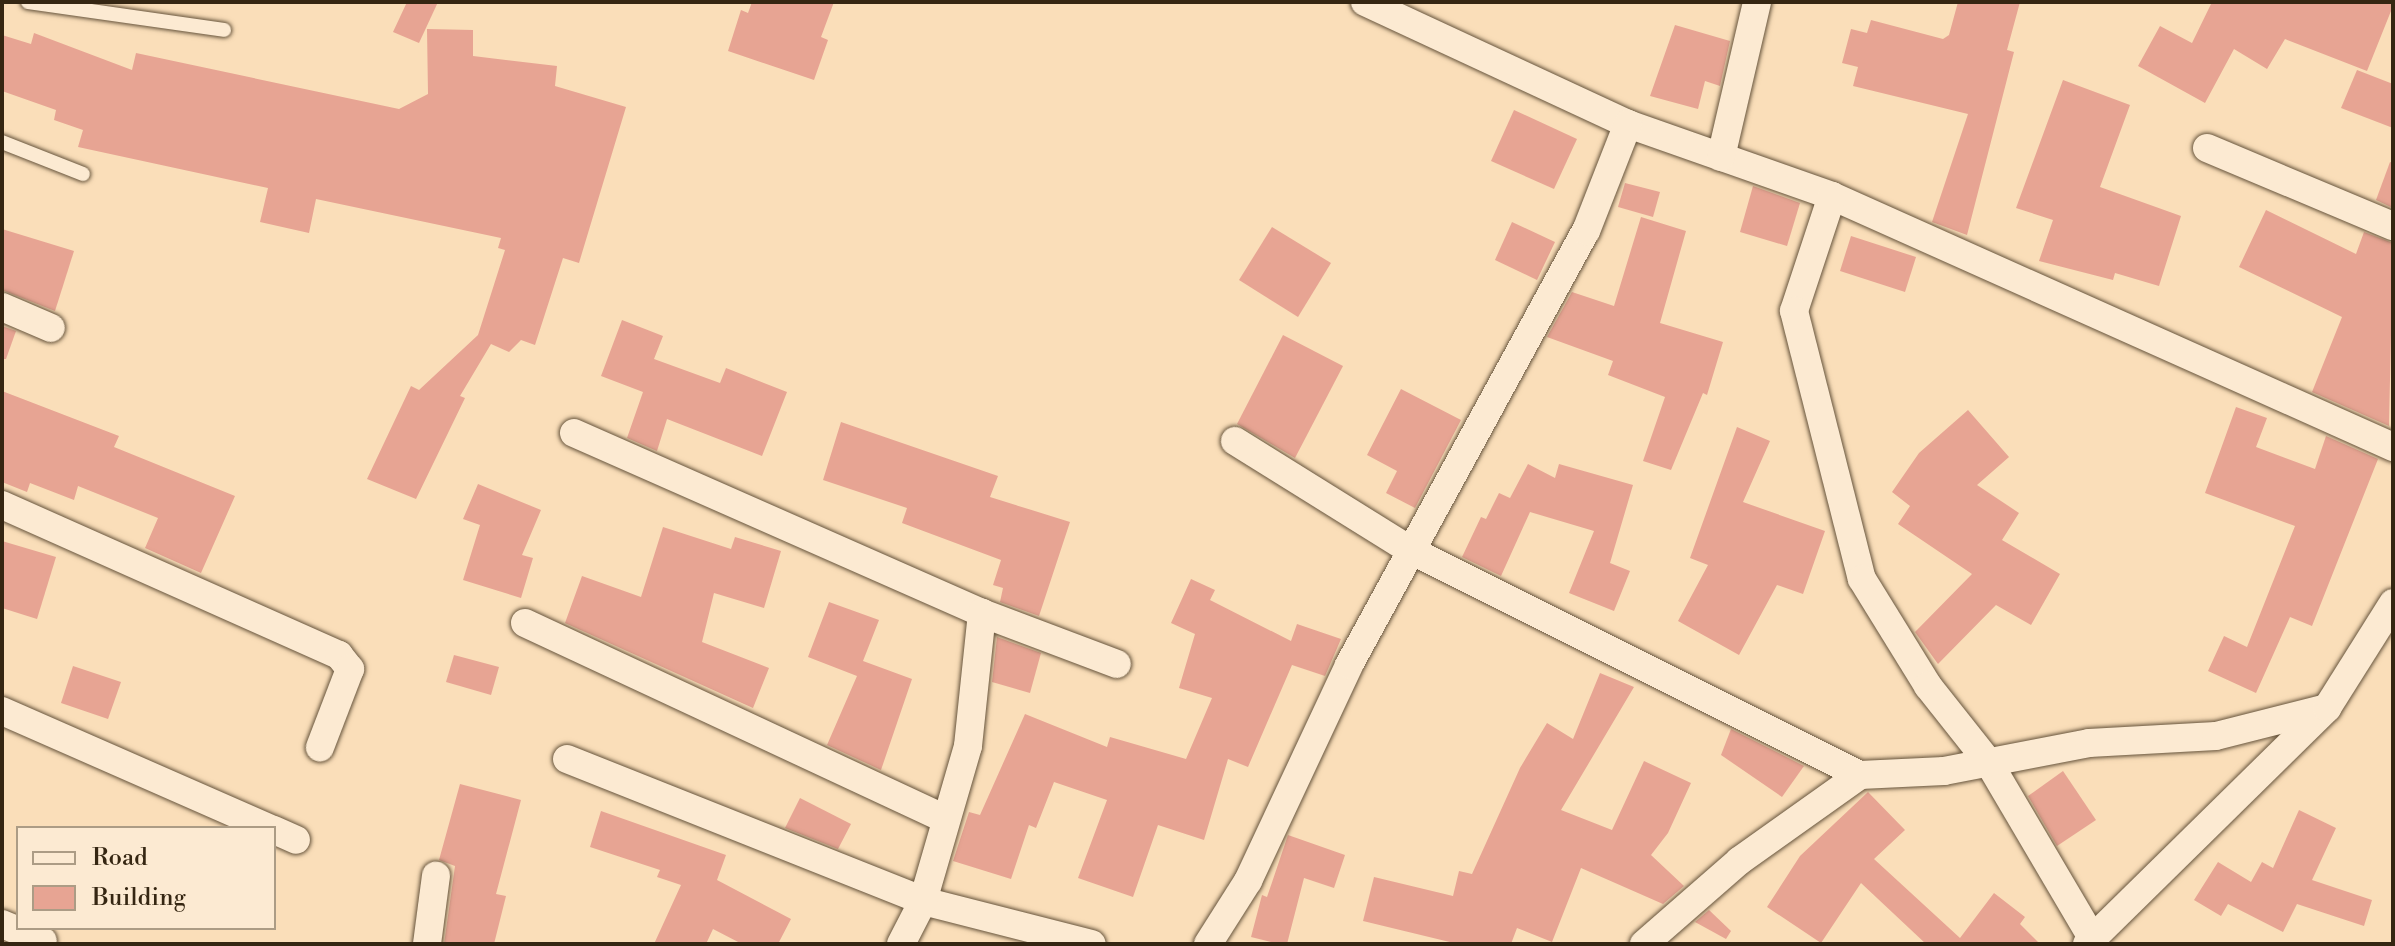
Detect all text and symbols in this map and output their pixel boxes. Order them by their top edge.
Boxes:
legend [16,826,276,930]
text: Road [92,843,148,873]
text: Building [92,883,186,913]

